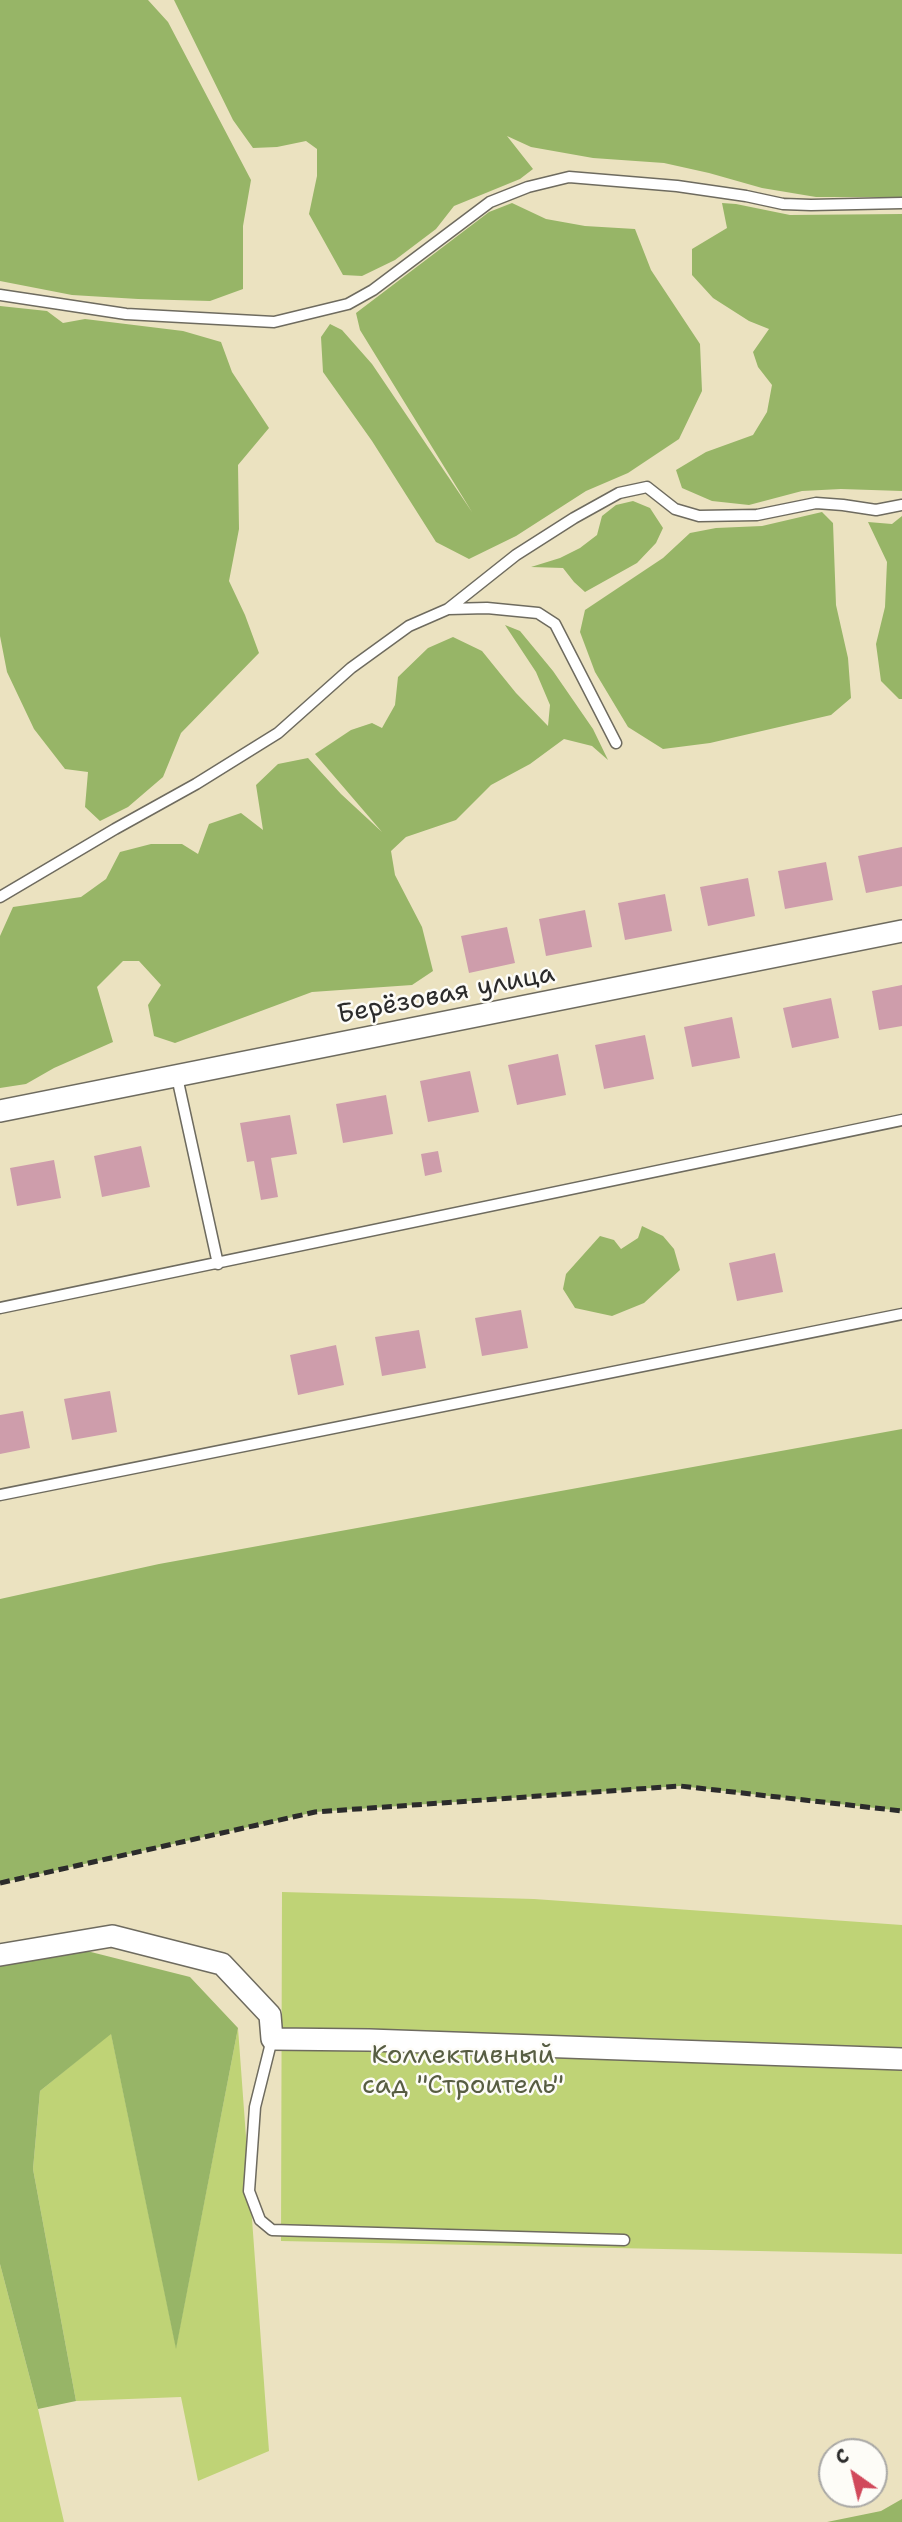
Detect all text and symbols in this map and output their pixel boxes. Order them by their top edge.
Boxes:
street label: Берёзовая улица [335,959,557,1031]
park label: Коллективный сад "Строитель" [362,2040,564,2102]
north arrow [818,2438,888,2508]
text: С [830,2443,854,2470]

